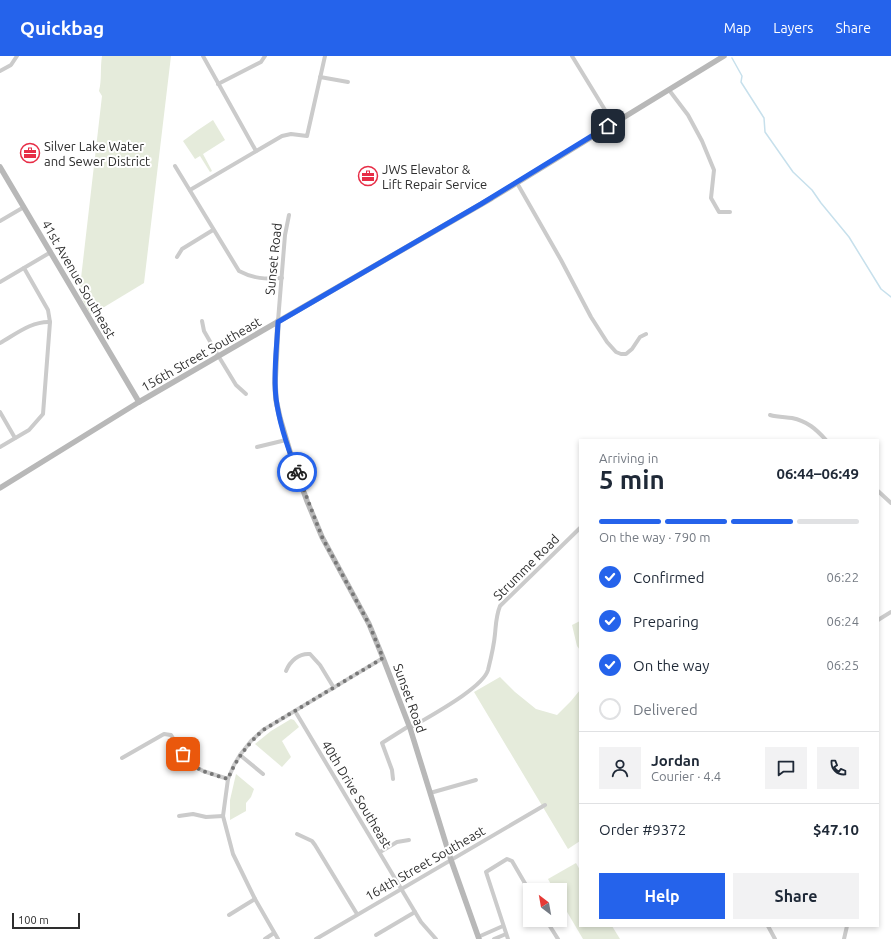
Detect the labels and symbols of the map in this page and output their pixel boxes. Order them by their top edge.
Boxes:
pin [591,109,625,143]
place label: Silver Lake Water and Sewer District [44,139,150,168]
office icon: Silver Lake Water and Sewer District [19,142,41,164]
place label: JWS Elevator & Lift Repair Service [382,162,487,191]
office icon: JWS Elevator & Lift Repair Service [357,165,379,187]
street label: 41st Avenue Southeast [39,217,119,341]
street label: Sunset Road [262,222,284,296]
street label: 156th Street Southeast [139,314,263,394]
courier [277,452,317,492]
street label: Strumme Road [490,531,562,603]
street label: Sunset Road [391,662,429,734]
pin [166,737,200,771]
street label: 40th Drive Southeast [319,738,395,850]
street label: 164th Street Southeast [363,823,487,903]
north arrow [523,883,567,927]
scale bar [12,911,80,930]

